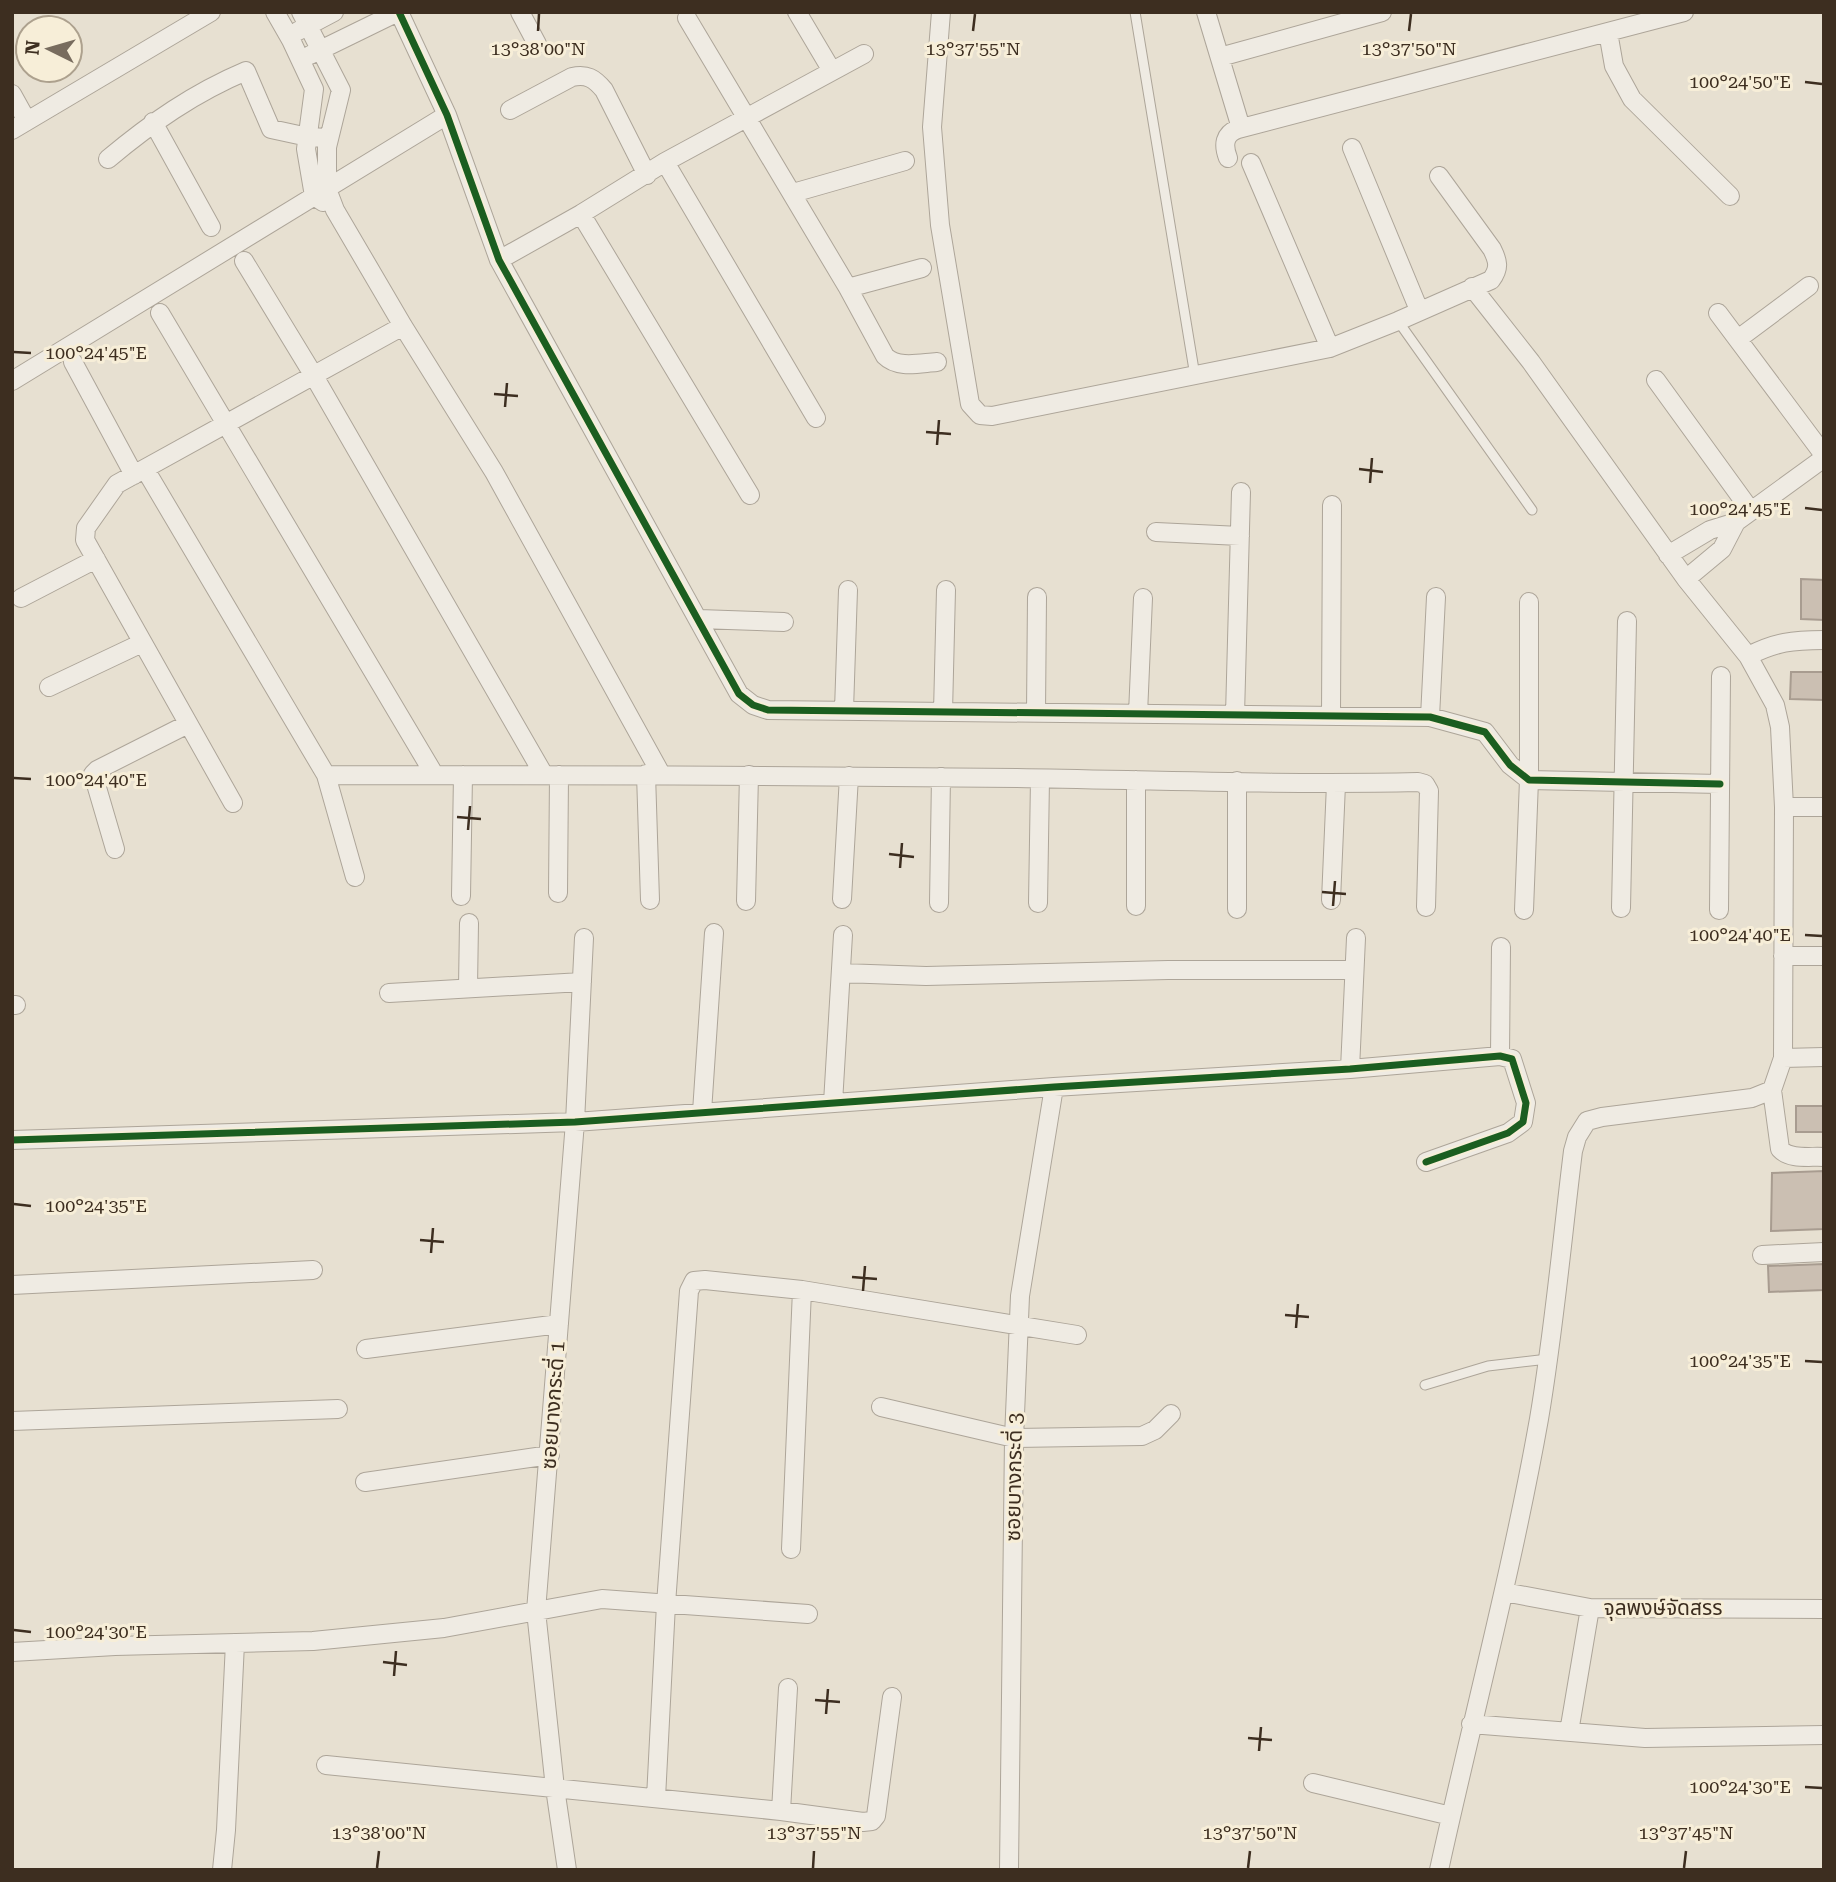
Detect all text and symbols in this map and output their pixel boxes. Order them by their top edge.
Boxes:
north arrow [14,14,84,84]
text: 13°38'00"N [491,38,585,59]
text: 13°37'55"N [926,38,1020,59]
text: 13°37'50"N [1362,38,1456,59]
text: N [20,39,45,56]
text: 100°24'50"E [1689,71,1791,92]
text: 100°24'45"E [45,342,147,363]
text: 100°24'45"E [1689,498,1791,519]
text: 100°24'40"E [45,769,147,790]
text: 100°24'40"E [1689,924,1791,945]
text: 100°24'35"E [45,1195,147,1216]
street label: ซอยบางกระดี่ 1 [534,1340,569,1470]
text: 100°24'35"E [1689,1350,1791,1371]
street label: ซอยบางกระดี่ 3 [998,1412,1027,1542]
street label: จุลพงษ์จัดสรร [1603,1596,1723,1621]
text: 100°24'30"E [45,1621,147,1642]
text: 100°24'30"E [1689,1776,1791,1797]
text: 13°38'00"N [332,1822,426,1843]
text: 13°37'55"N [767,1822,861,1843]
text: 13°37'50"N [1203,1822,1297,1843]
text: 13°37'45"N [1639,1822,1733,1843]

